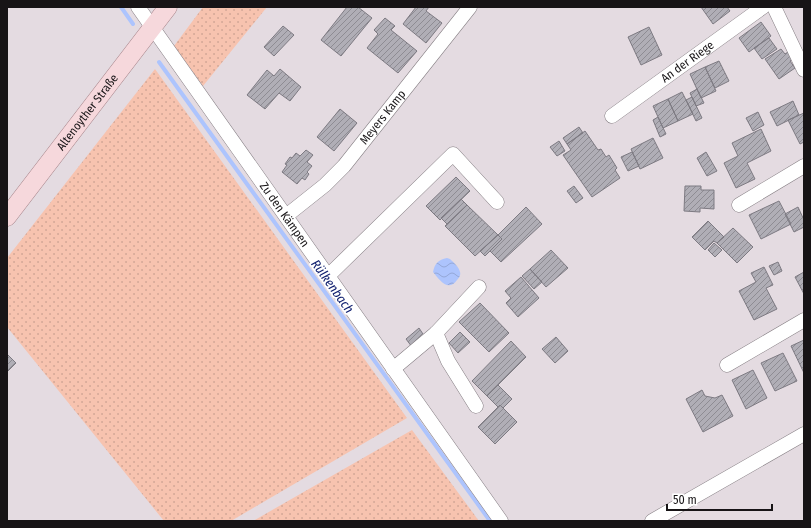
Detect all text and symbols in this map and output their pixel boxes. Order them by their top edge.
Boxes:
street label: An der Riege [658,38,717,85]
street label: Altenoyther Straße [54,71,121,153]
street label: Meyers Kamp [357,87,409,147]
street label: Zu den Kämpen [257,179,312,250]
water label: Rülkenbach [308,257,357,316]
scale bar [667,486,772,512]
text: 50 m [673,493,697,507]

